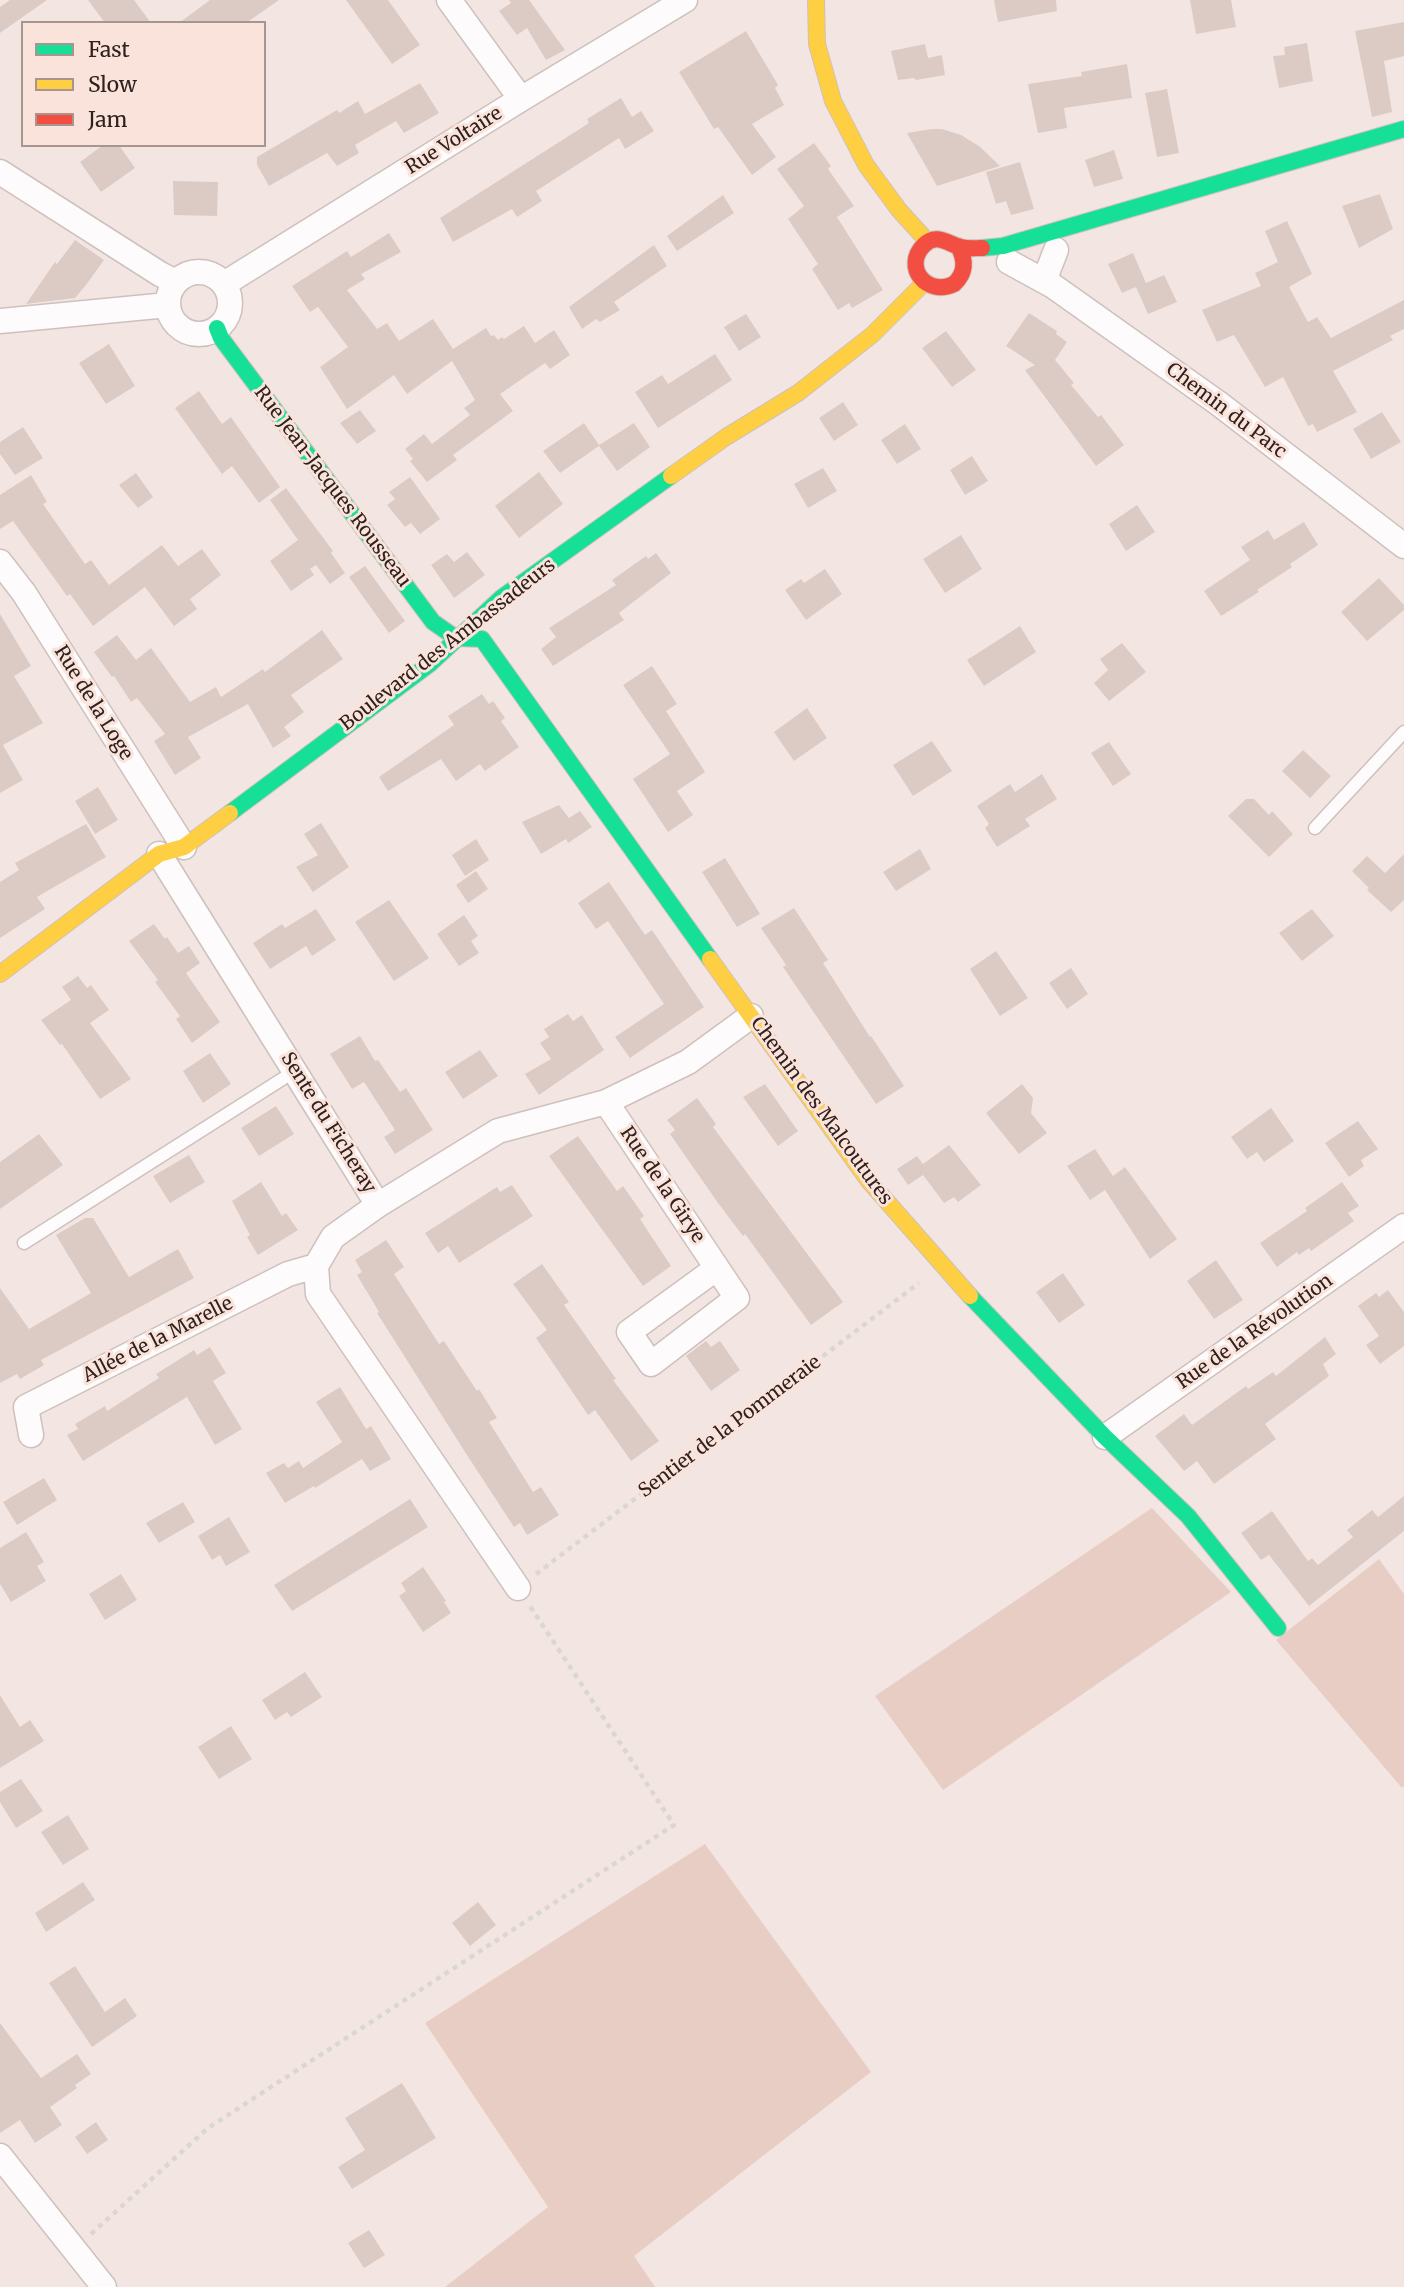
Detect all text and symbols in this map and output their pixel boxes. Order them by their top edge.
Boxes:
legend [21,21,266,147]
text: Fast [88,36,130,63]
text: Slow [88,71,137,98]
street label: Rue Voltaire [402,102,506,180]
text: Jam [88,106,127,133]
street label: Chemin du Parc [1161,358,1291,464]
street label: Rue Jean-Jacques Rousseau [249,382,415,592]
street label: Boulevard des Ambassadeurs [336,554,560,736]
street label: Rue de la Loge [49,642,137,764]
street label: Chemin des Malcoutures [745,1013,897,1209]
street label: Sente du Ficheray [276,1048,380,1198]
street label: Rue de la Girye [615,1123,709,1247]
street label: Rue de la Révolution [1173,1270,1337,1394]
street label: Allée de la Marelle [79,1292,237,1388]
street label: Sentier de la Pommeraie [634,1351,826,1503]

